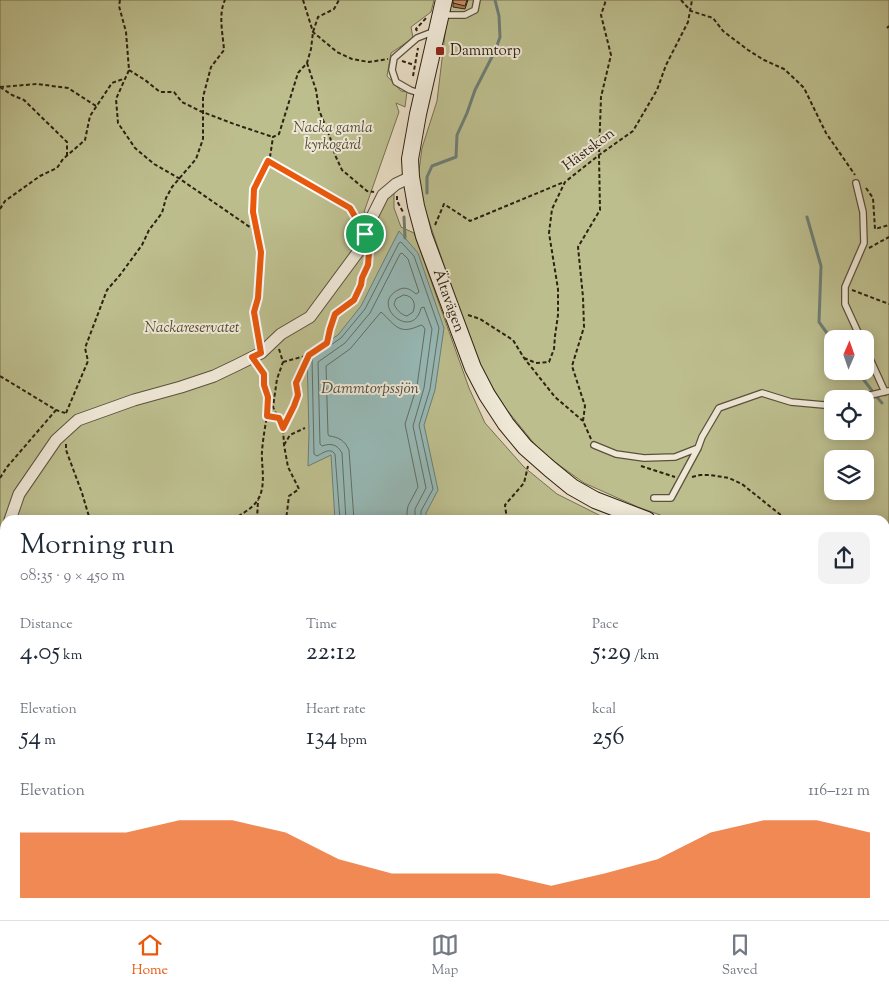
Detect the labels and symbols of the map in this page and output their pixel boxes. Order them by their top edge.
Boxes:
place label: Dammtorp [450,41,521,62]
marker: Dammtorp [434,45,446,57]
park label: Nacka gamla kyrkogård [293,118,373,156]
street label: Hästskon [558,123,620,177]
pin [344,213,386,255]
street label: Ältavägen [427,266,470,336]
park label: Nackareservatet [145,318,240,339]
north arrow [824,330,874,380]
water label: Dammtorpssjön [321,378,420,401]

